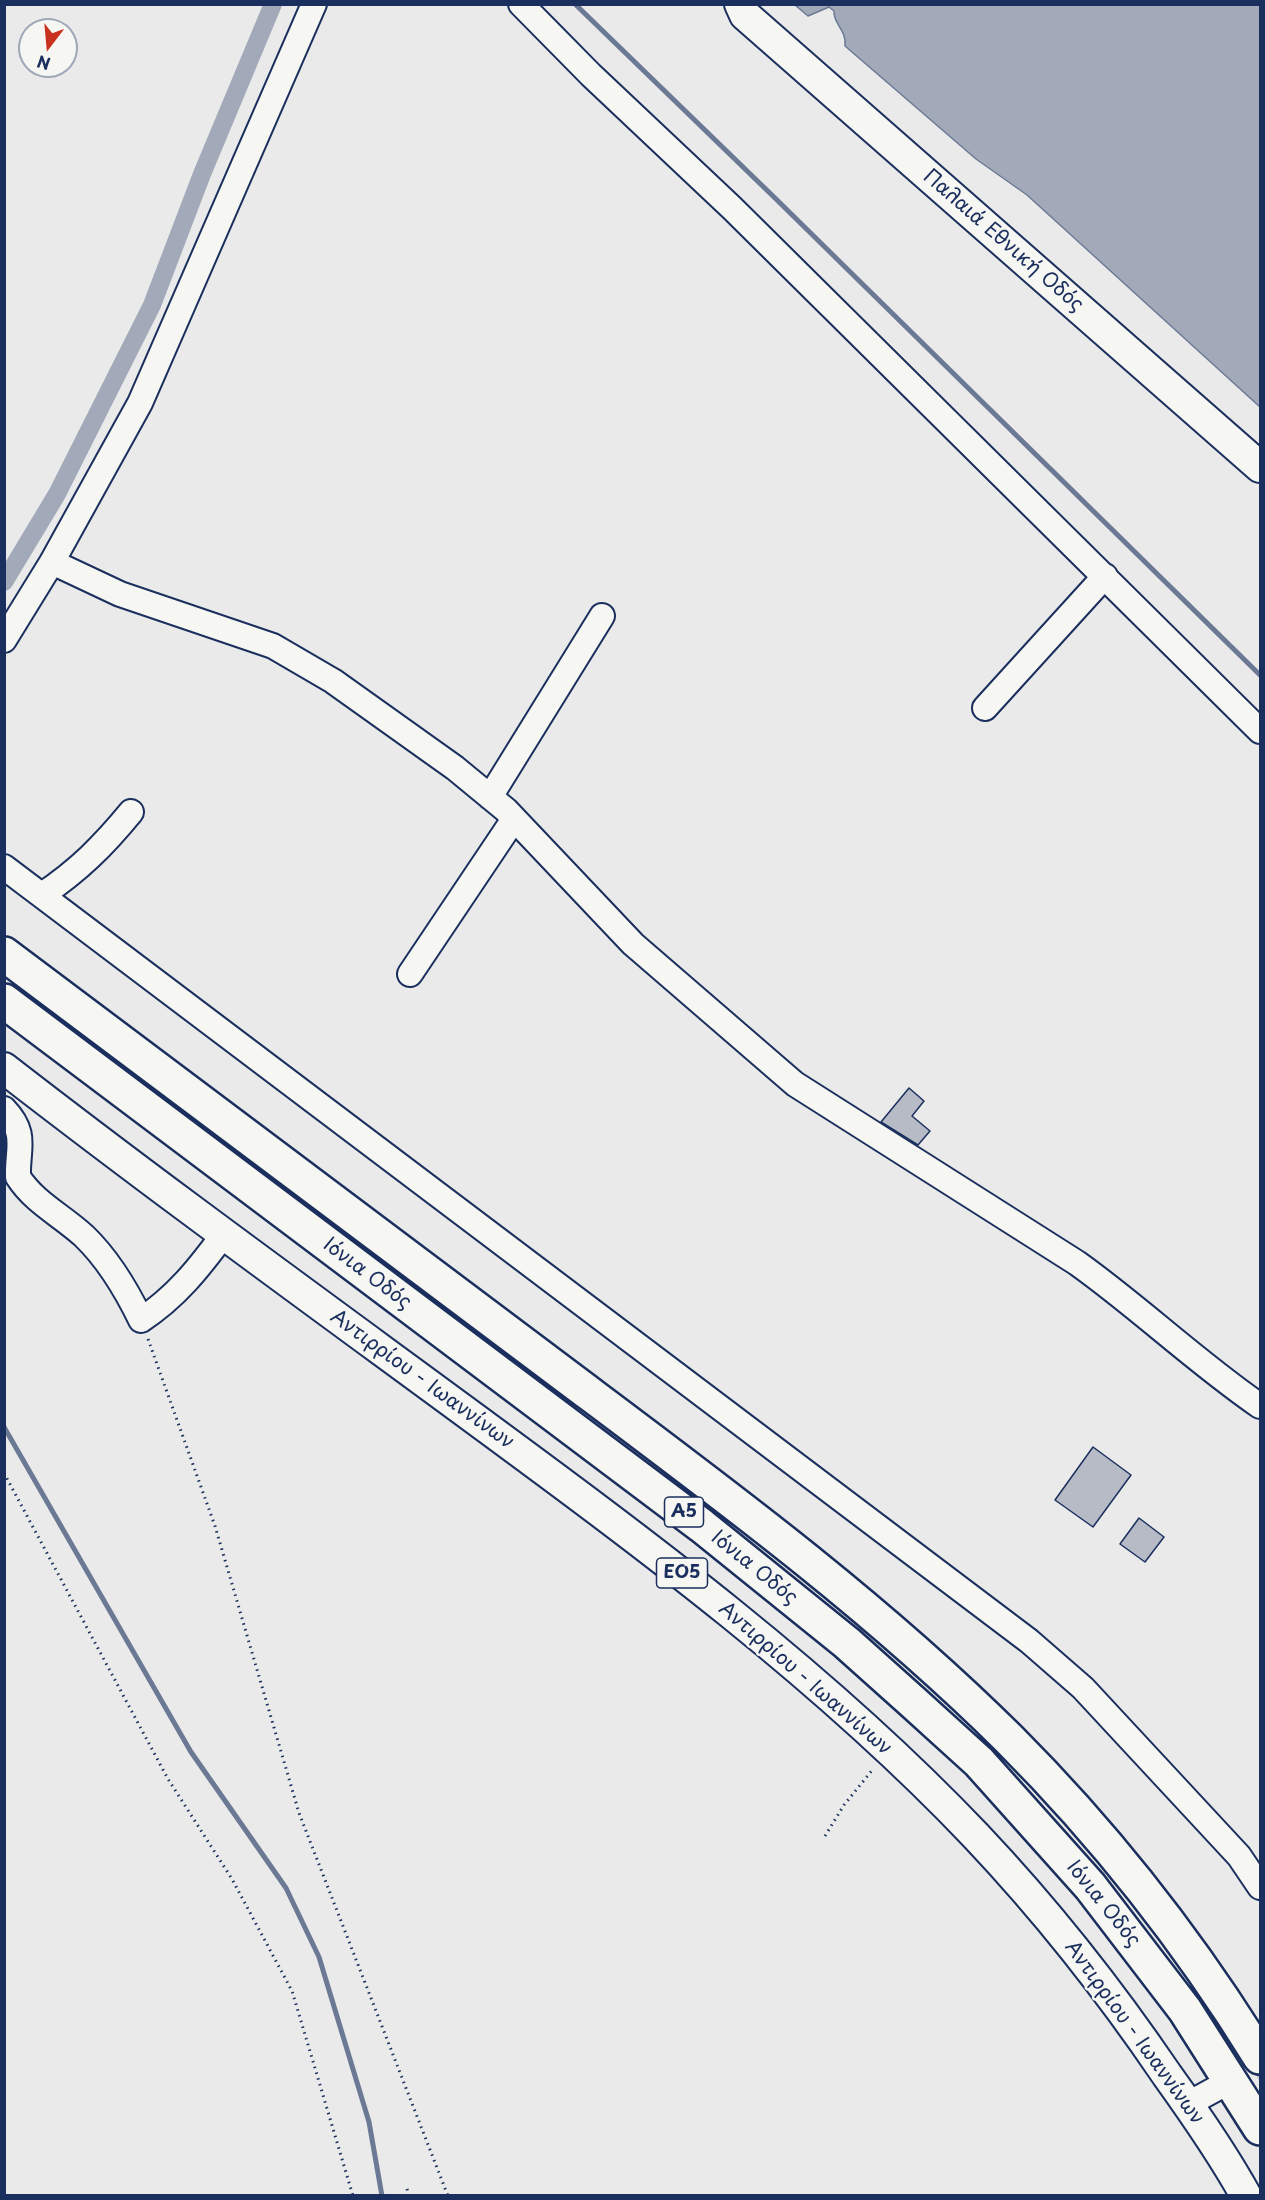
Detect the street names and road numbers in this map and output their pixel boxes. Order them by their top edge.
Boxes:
street label: Παλαιά Εθνική Οδός [918,165,1088,317]
street label: Ιόνια Οδός [318,1233,416,1315]
street label: Αντιρρίου - Ιωαννίνων [325,1305,519,1455]
road number: Α5 [664,1497,704,1527]
street label: Ιόνια Οδός [706,1526,802,1610]
road number: ΕΟ5 [656,1558,708,1588]
street label: Αντιρρίου - Ιωαννίνων [714,1597,896,1761]
street label: Ιόνια Οδός [1061,1856,1145,1952]
street label: Αντιρρίου - Ιωαννίνων [1059,1936,1209,2130]

